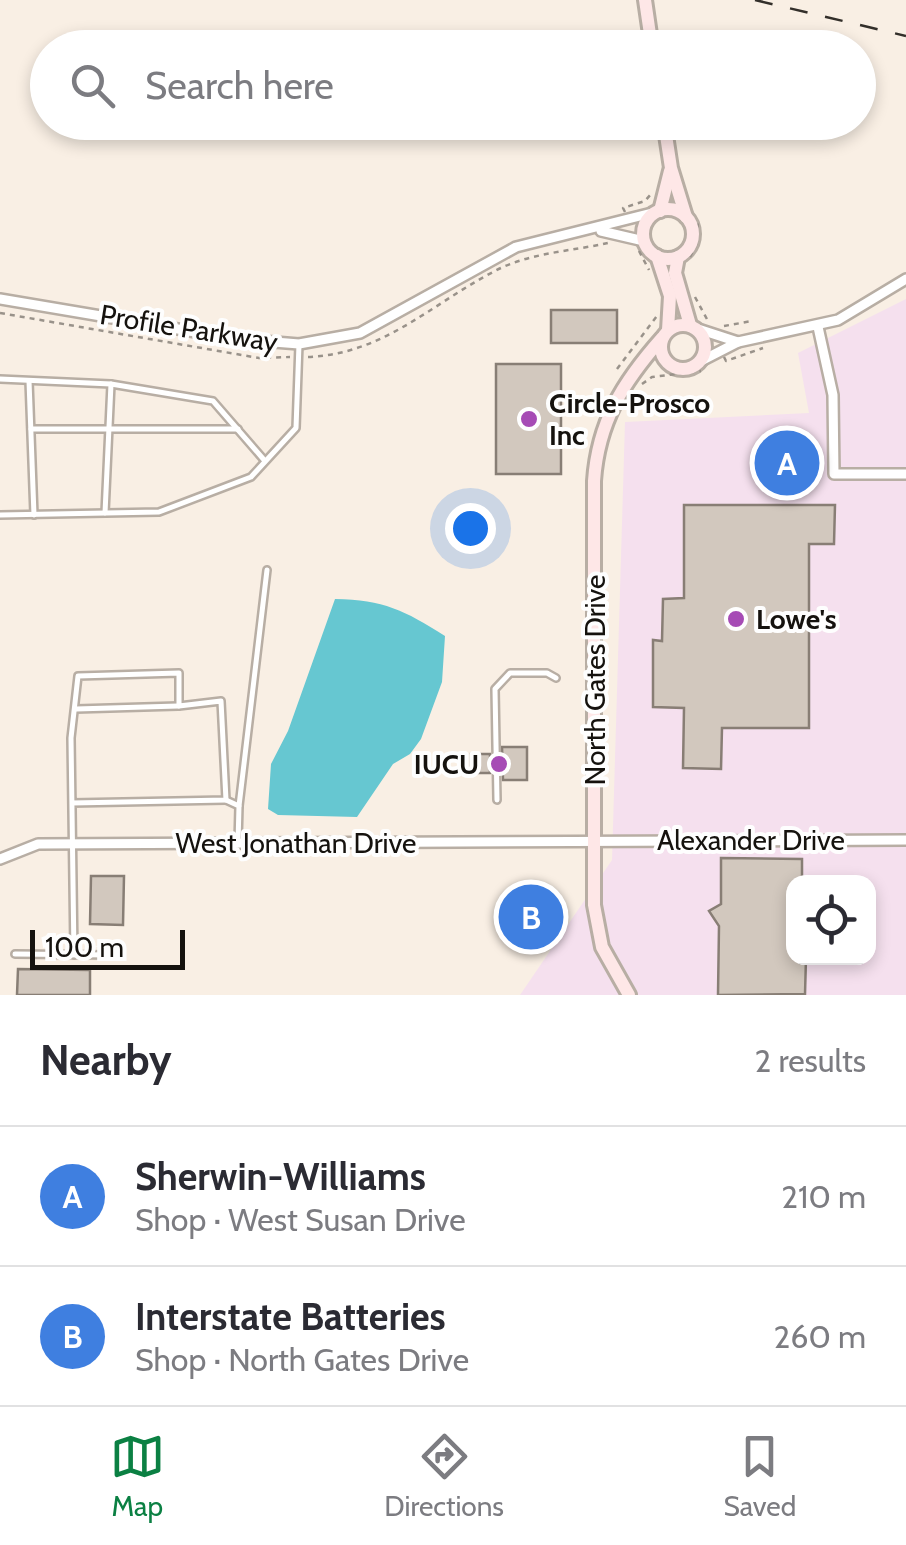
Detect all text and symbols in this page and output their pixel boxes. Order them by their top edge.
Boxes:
search box [30,30,876,140]
icon: search [65,58,120,113]
text: Search here [145,62,334,109]
street label: Profile Parkway [98,297,280,359]
place label: Circle-Prosco Inc [549,386,710,452]
marker: Circle-Prosco Inc [518,408,540,430]
pin: A [754,426,820,500]
your location [445,503,496,554]
street label: North Gates Drive [578,575,612,785]
place label: Lowe's [756,602,837,636]
marker: Lowe's [725,608,747,630]
place label: IUCU [414,747,479,781]
marker: IUCU [488,753,510,775]
street label: Alexander Drive [657,823,845,857]
street label: West Jonathan Drive [176,826,416,860]
map controls [786,875,876,965]
button: locate [786,875,876,965]
pin: B [498,880,564,954]
scale bar [30,925,185,970]
text: 100 m [45,930,124,964]
text: Nearby [40,1034,172,1086]
text: 2 results [755,1041,866,1080]
text: Sherwin-Williams [135,1153,426,1200]
text: A [62,1177,83,1216]
text: 210 m [781,1177,866,1216]
text: Shop · West Susan Drive [135,1200,466,1239]
text: Interstate Batteries [135,1293,446,1340]
text: B [62,1317,83,1356]
text: 260 m [773,1317,866,1356]
text: Shop · North Gates Drive [135,1340,469,1379]
tab: Map [110,1429,165,1523]
tab: Directions [384,1429,504,1523]
tab: Saved [724,1429,796,1523]

